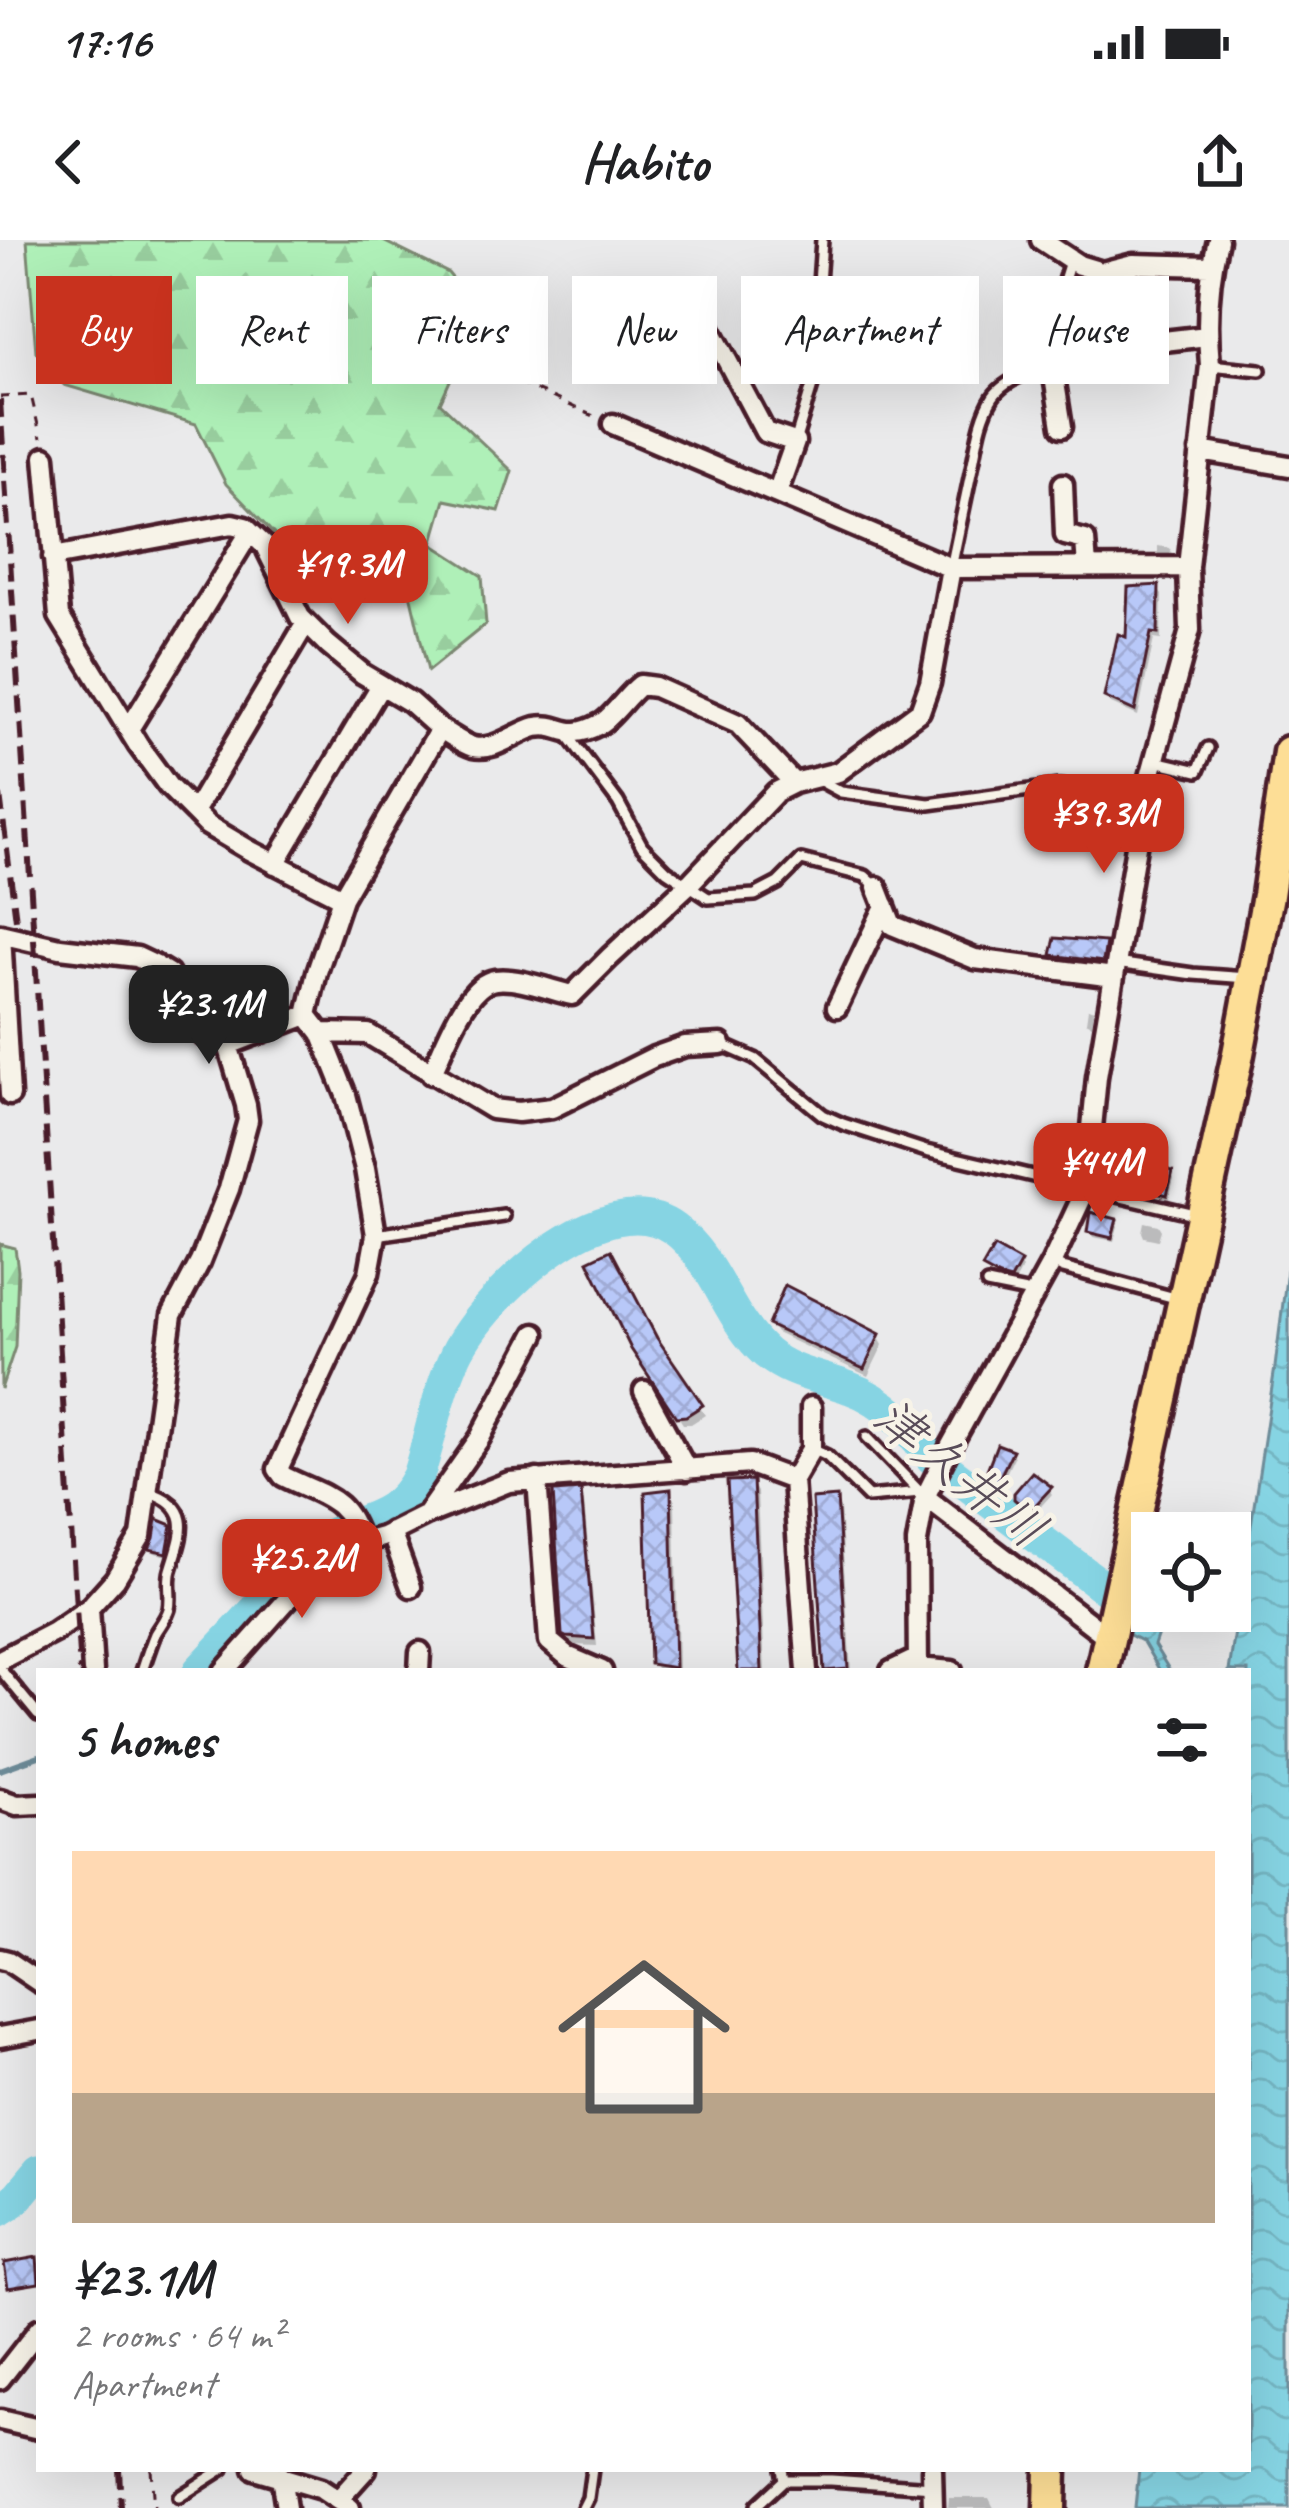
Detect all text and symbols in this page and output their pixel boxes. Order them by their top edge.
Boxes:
text: 17:16 [60,14,151,71]
text: Habito [581,128,708,196]
icon: back [36,129,102,195]
icon: share [1187,129,1253,195]
chip: Buy [36,276,172,384]
chip: Rent [196,276,348,384]
chip: Filters [372,276,548,384]
chip: New [572,276,717,384]
chip: Apartment [741,276,979,384]
chip: House [1003,276,1169,384]
pin: ¥19.3M [250,525,446,627]
text: ¥19.3M [295,539,401,588]
pin: ¥39.3M [1006,774,1202,876]
text: ¥39.3M [1051,788,1157,837]
pin: ¥23.1M [111,965,307,1067]
text: ¥23.1M [156,979,262,1028]
pin: ¥44M [1030,1123,1172,1225]
text: ¥44M [1060,1137,1142,1186]
water label: 津久井川 [861,1384,1059,1562]
map controls [1131,1512,1251,1632]
button: locate [1131,1512,1251,1632]
pin: ¥25.2M [204,1519,400,1621]
text: ¥25.2M [249,1533,355,1582]
icon: filters [1149,1707,1215,1773]
text: 5 homes [72,1708,215,1772]
icon: home [536,1929,752,2145]
text: ¥23.1M [72,2247,211,2311]
text: 2 rooms · 64 m² [72,2311,283,2360]
text: Apartment [72,2360,215,2409]

